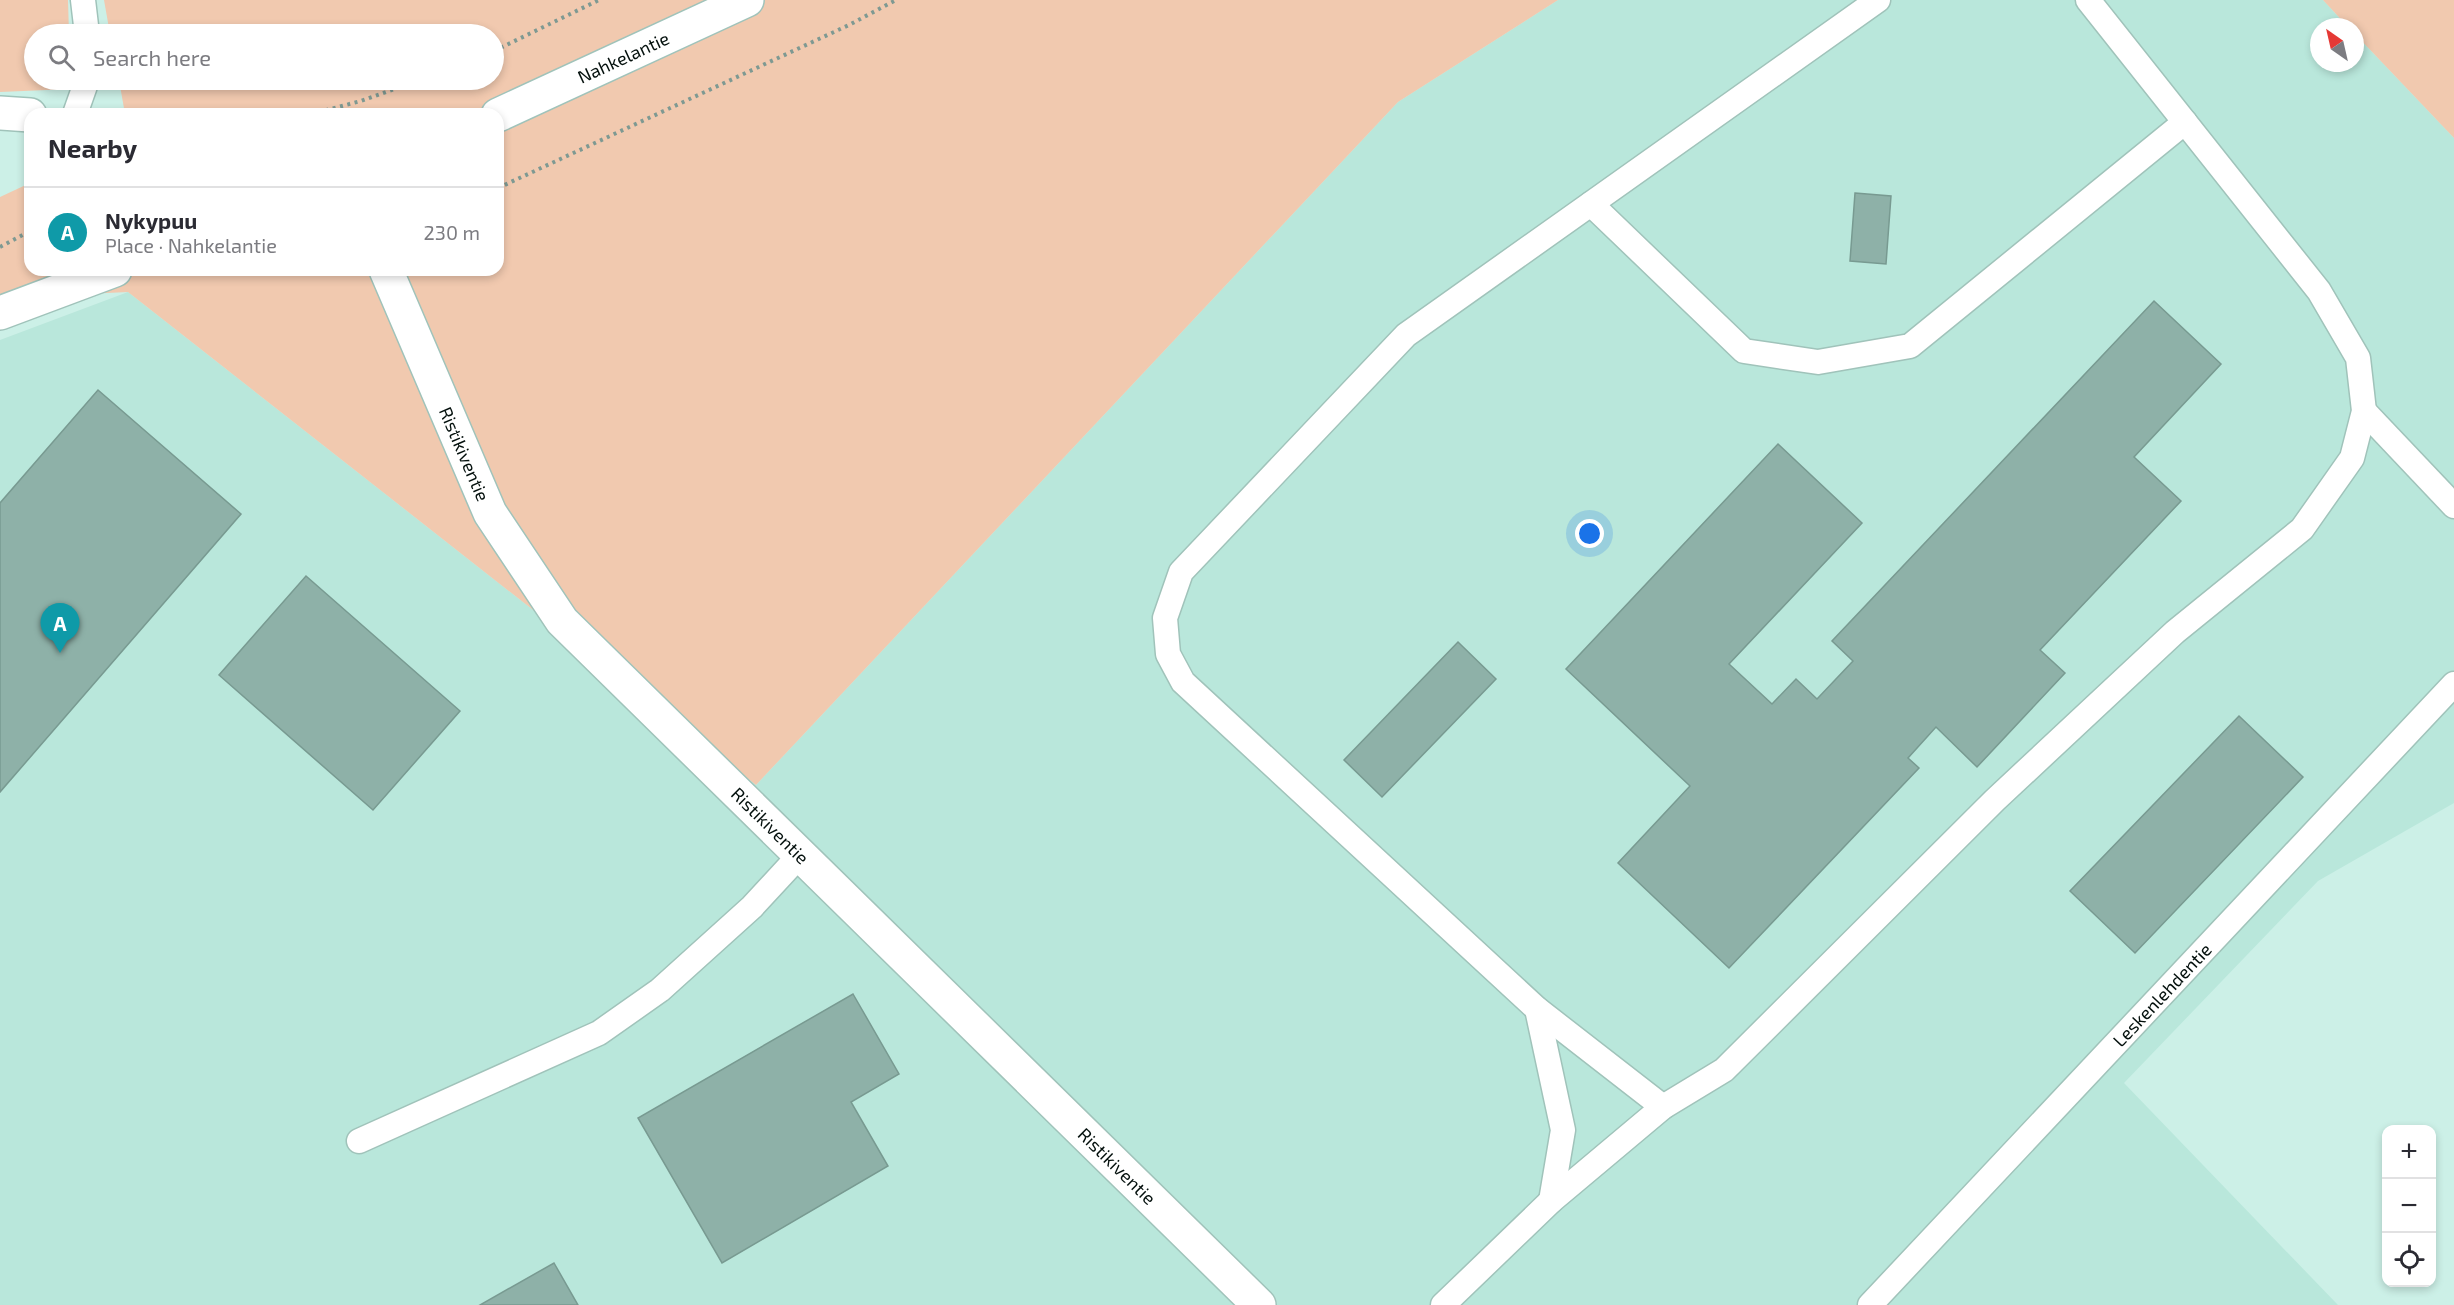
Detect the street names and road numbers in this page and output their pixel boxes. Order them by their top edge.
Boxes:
street label: Nahkelantie [574,27,673,88]
street label: Ristikiventie [435,403,495,504]
street label: Ristikiventie [727,782,814,868]
street label: Leskenlehdentie [2108,938,2216,1051]
street label: Ristikiventie [1074,1123,1161,1209]

